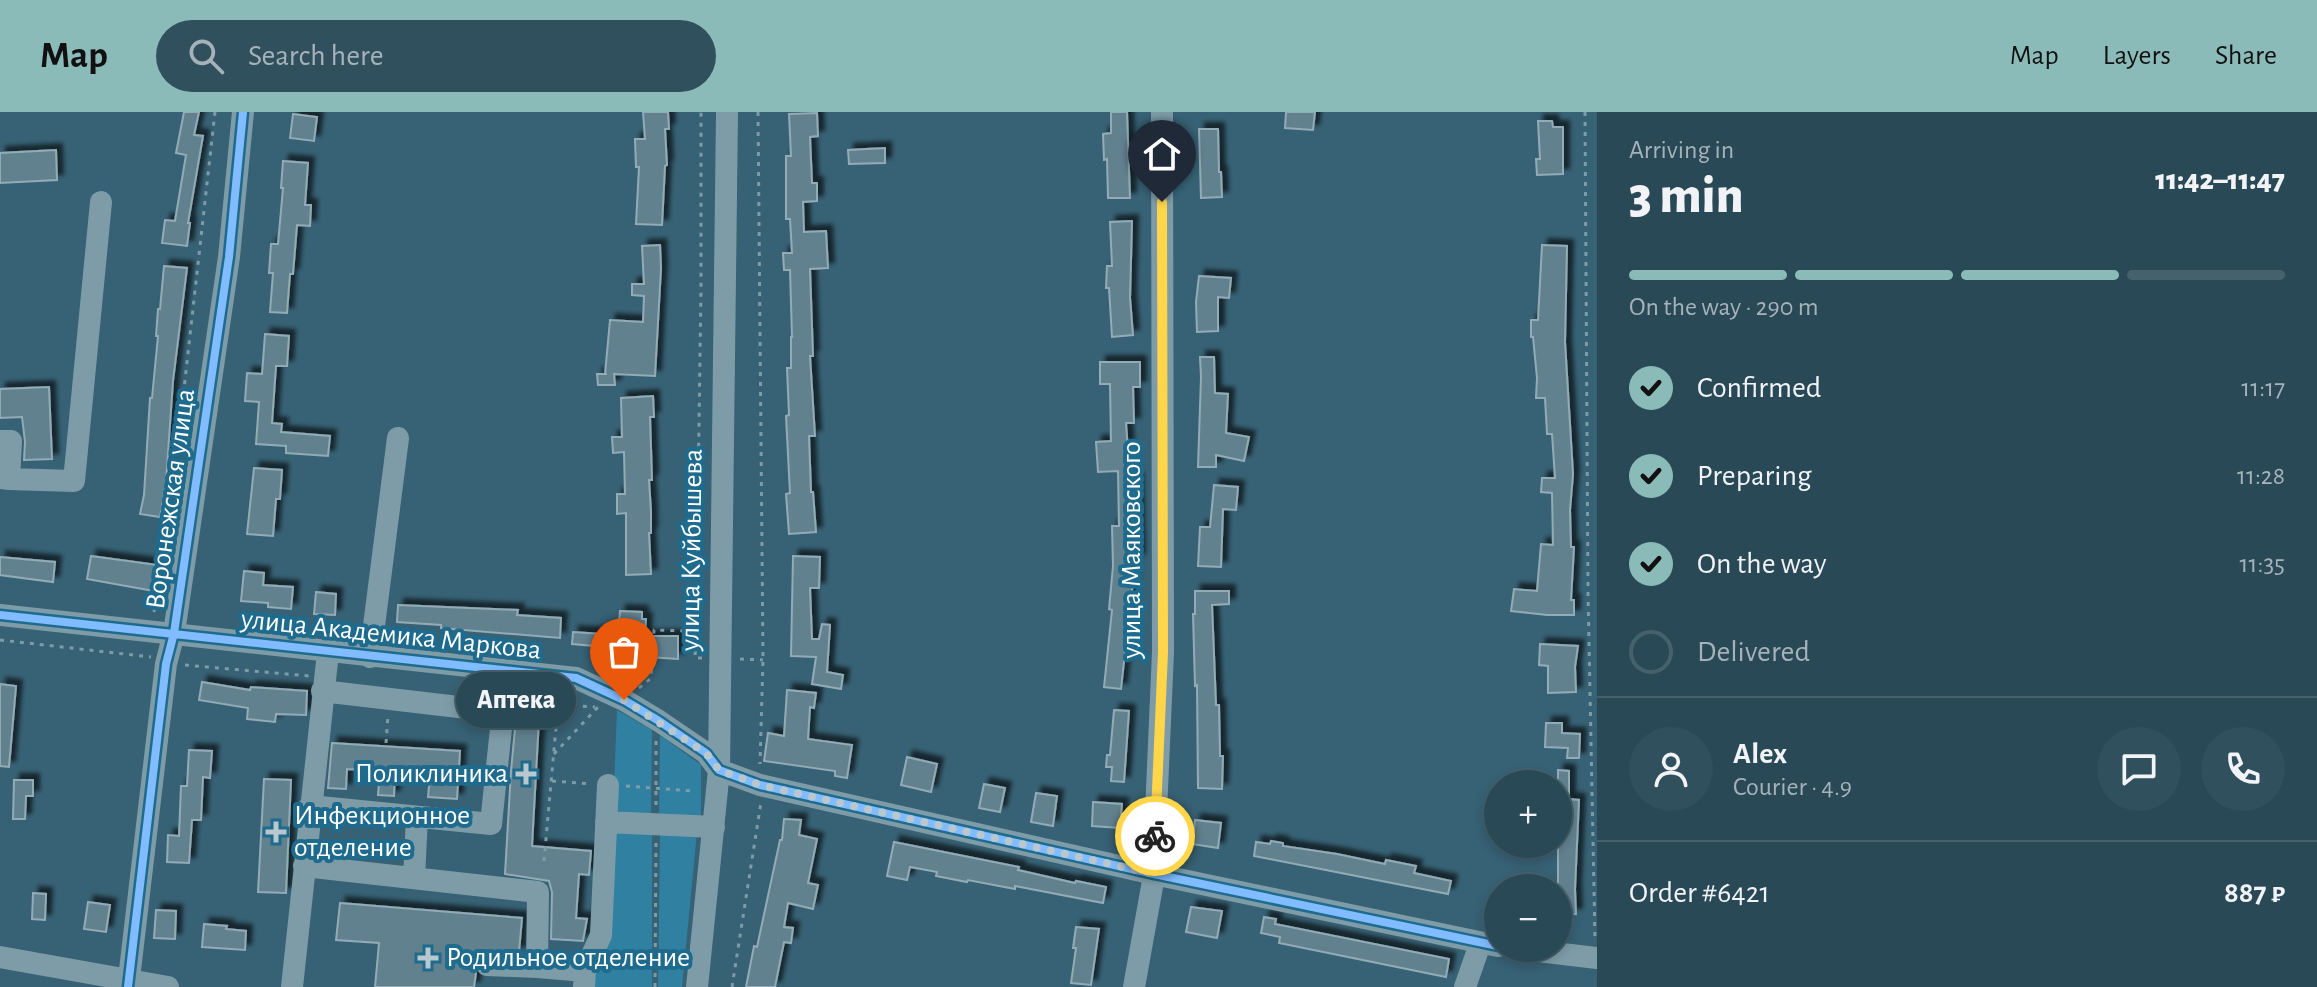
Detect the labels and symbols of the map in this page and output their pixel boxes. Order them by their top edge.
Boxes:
pin [1128,120,1196,202]
street label: Воронежская улица [142,387,200,611]
street label: улица Маяковского [1118,441,1146,660]
street label: улица Куйбышева [676,448,708,652]
street label: улица Академика Маркова [239,605,543,665]
pin [590,618,658,700]
callout: Аптека [456,672,576,728]
place label: Поликлиника [355,760,508,788]
marker: Поликлиника [515,763,537,785]
courier [1115,796,1195,876]
place label: Инфекционное отделение [294,802,470,862]
marker: Инфекционное отделение [265,821,287,843]
place label: Родильное отделение [446,944,690,972]
marker: Родильное отделение [417,947,439,969]

